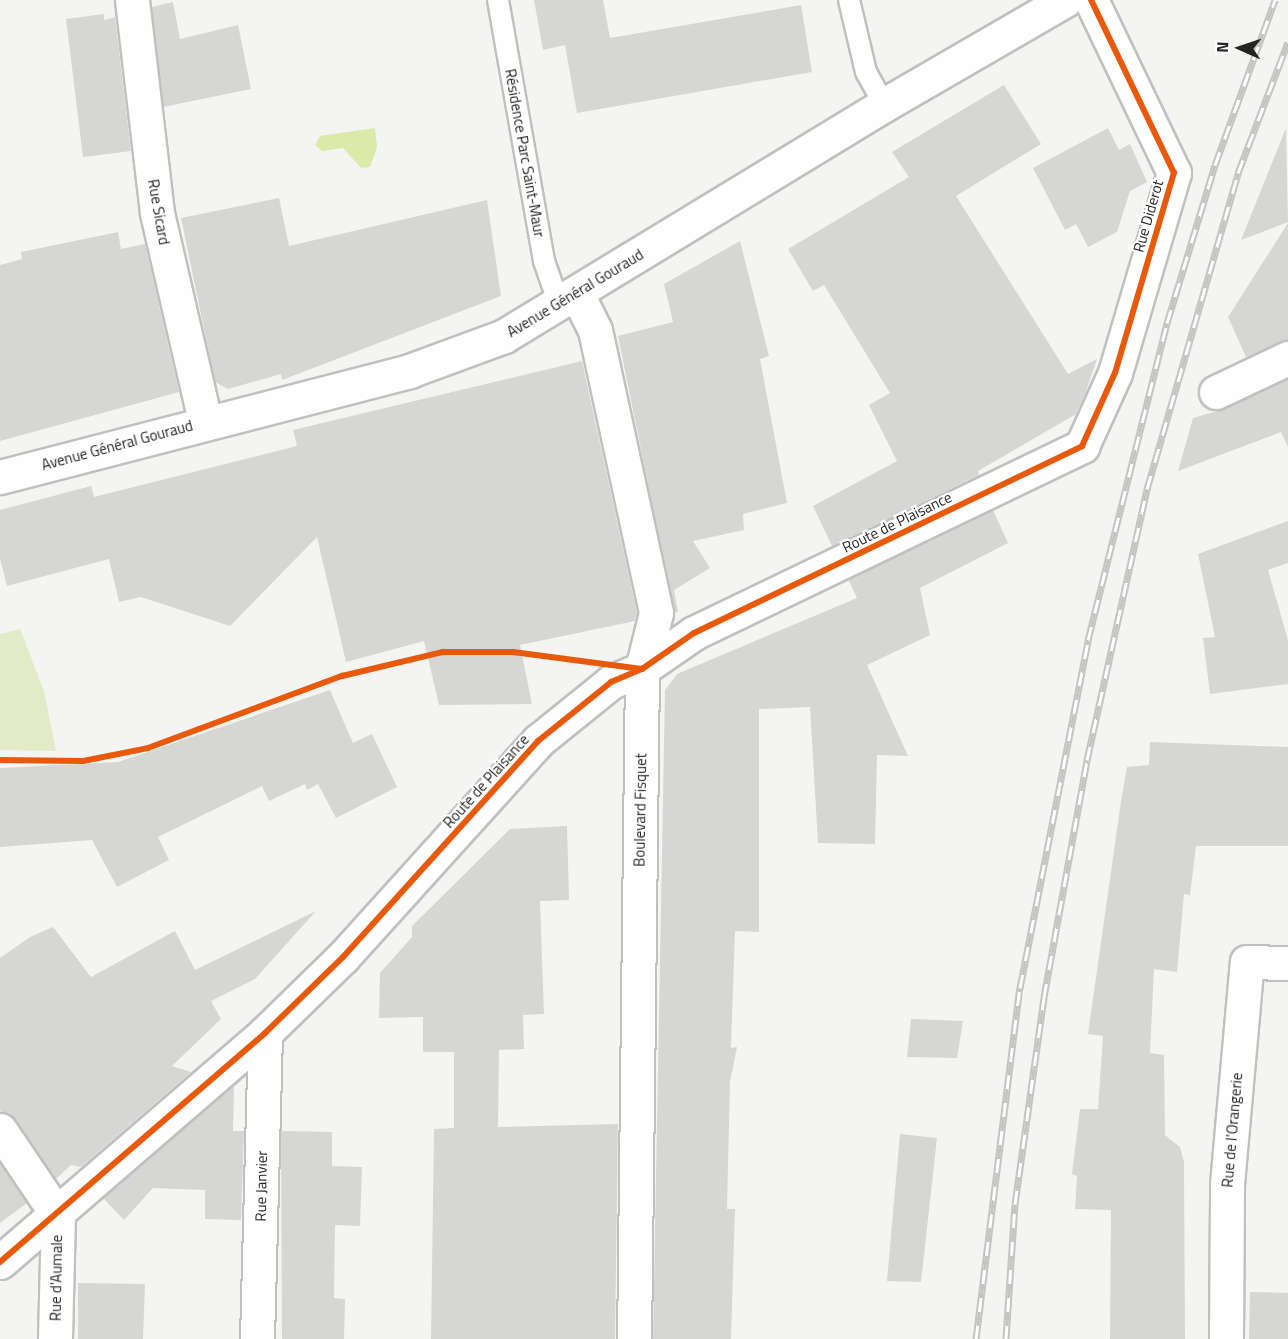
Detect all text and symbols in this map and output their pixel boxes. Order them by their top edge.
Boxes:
north arrow [1210,18,1270,78]
text: N [1210,41,1234,53]
street label: Résidence Parc Saint-Maur [501,67,549,239]
street label: Rue Sicard [144,178,174,246]
street label: Rue Diderot [1129,178,1167,254]
street label: Avenue Général Gouraud [504,245,646,341]
street label: Avenue Général Gouraud [39,416,195,474]
street label: Route de Plaisance [839,488,955,556]
street label: Route de Plaisance [439,731,533,831]
street label: Boulevard Fisquet [630,753,650,867]
street label: Rue de l'Orangerie [1218,1072,1246,1188]
street label: Rue Janvier [251,1150,271,1222]
street label: Rue d'Aumale [46,1235,66,1321]

